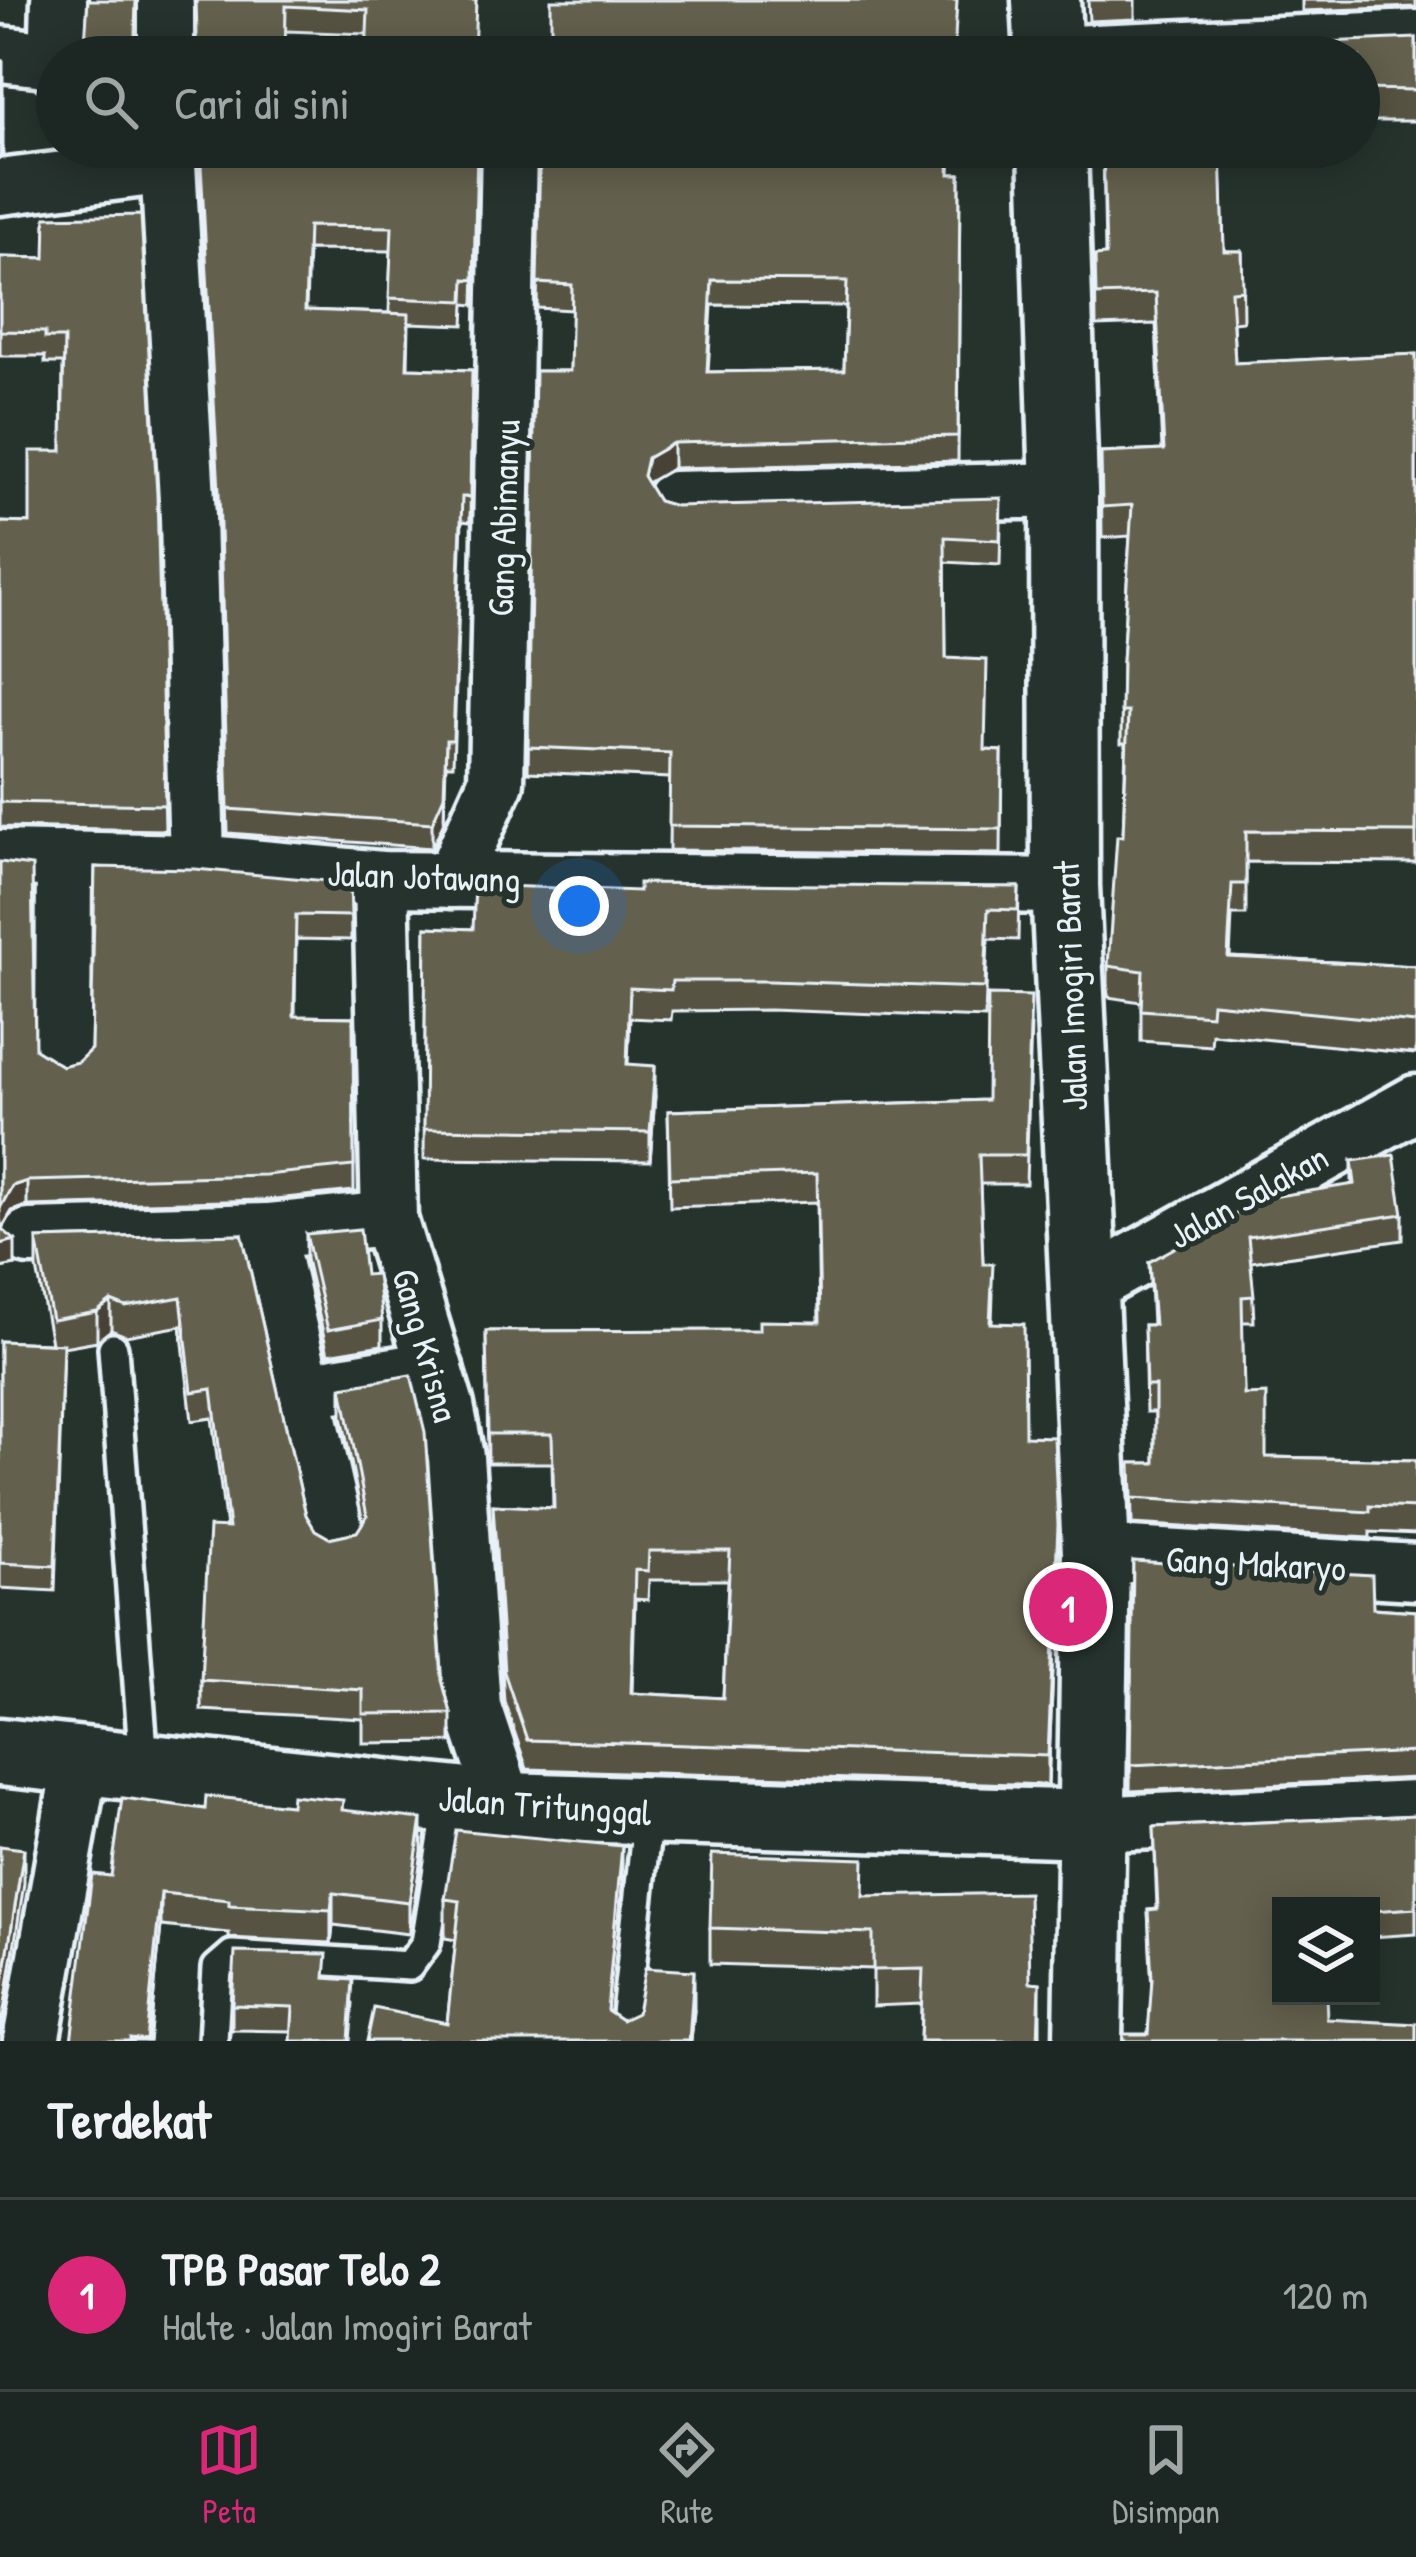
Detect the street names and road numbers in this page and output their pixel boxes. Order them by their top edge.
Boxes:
street label: Gang Abimanyu [475,419,530,617]
street label: Jalan Jotawang [327,848,521,903]
street label: Jalan Imogiri Barat [1041,860,1098,1112]
street label: Jalan Salakan [1159,1132,1336,1259]
street label: Gang Krisna [381,1263,472,1427]
street label: Gang Makaryo [1165,1533,1347,1592]
street label: Jalan Tritunggal [437,1773,654,1836]

